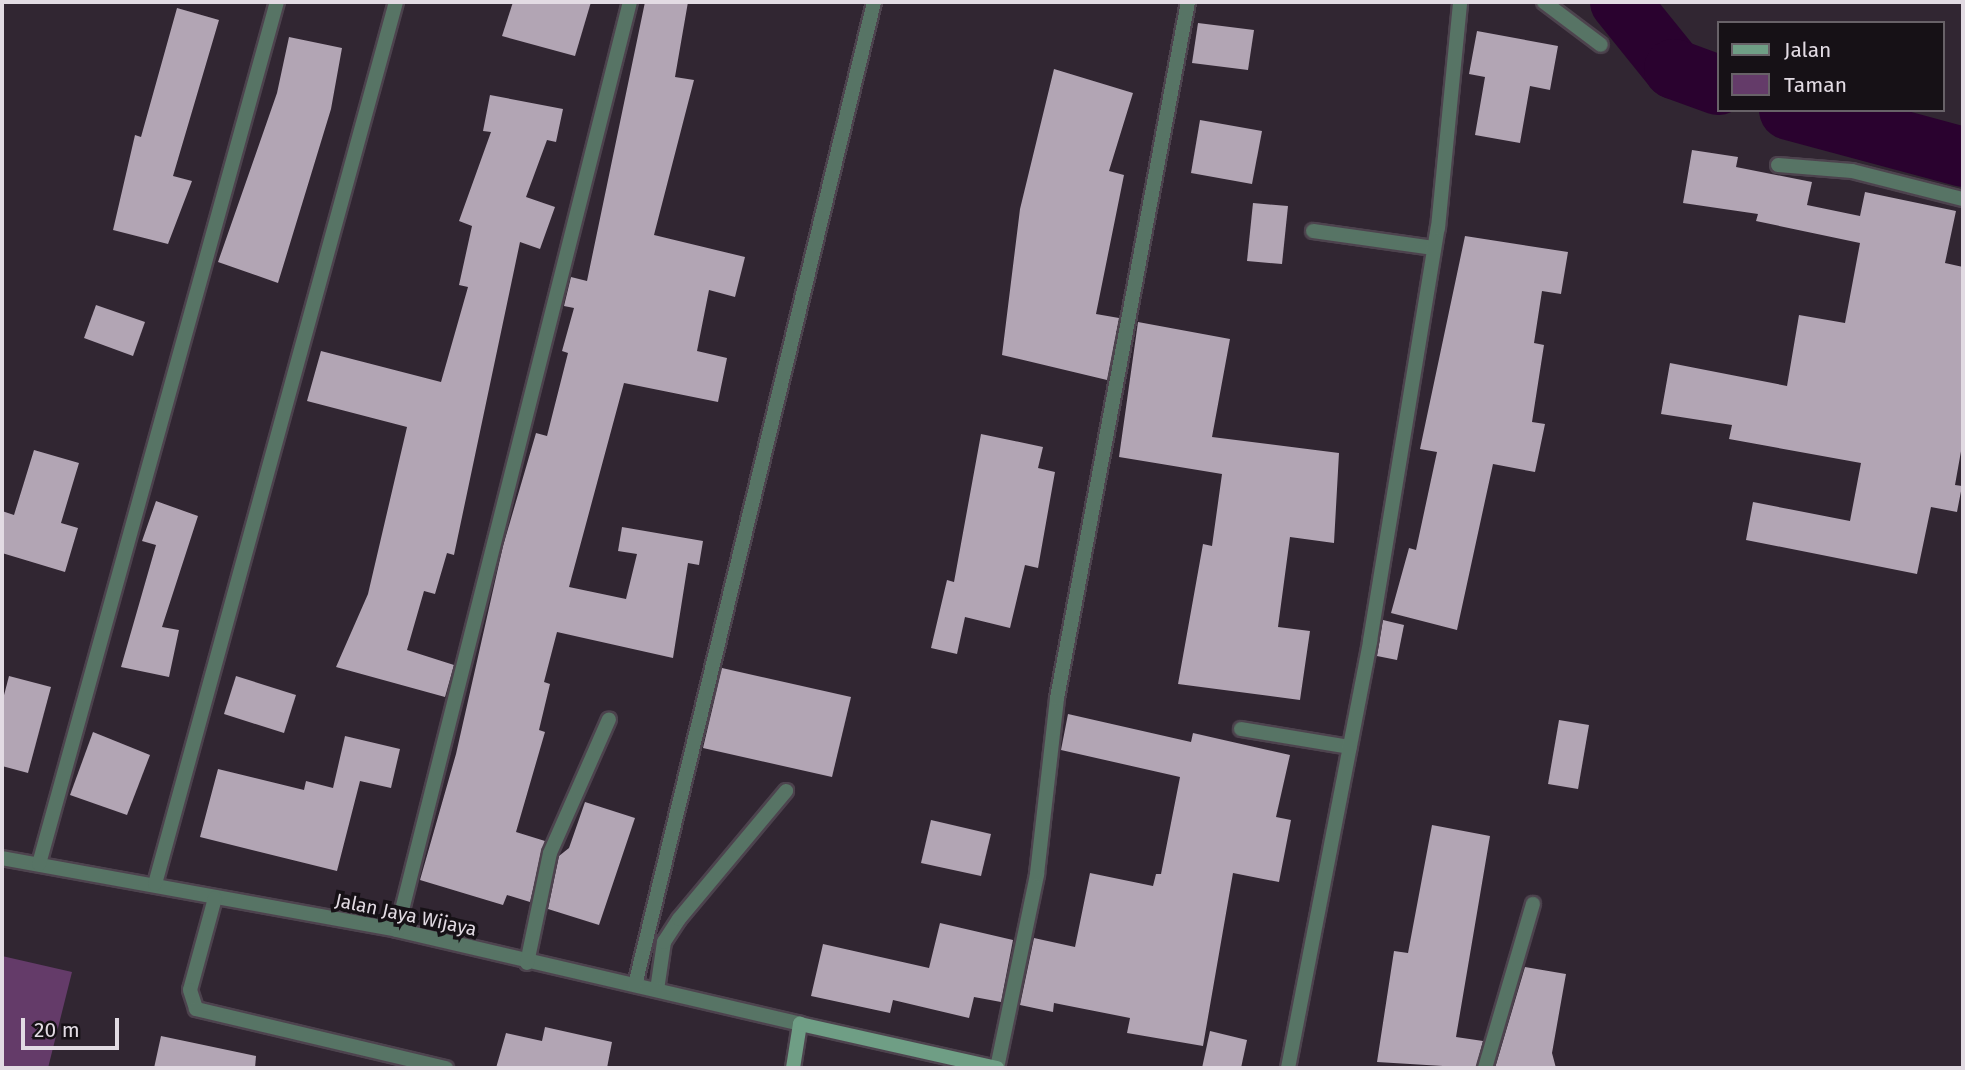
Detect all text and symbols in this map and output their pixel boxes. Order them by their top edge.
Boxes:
legend [1716,21,1944,112]
text: Jalan [1784,37,1831,63]
text: Taman [1784,72,1847,98]
street label: Jalan Jaya Wijaya [333,889,479,941]
scale bar [24,1004,122,1048]
text: 20 m [34,1017,80,1043]

